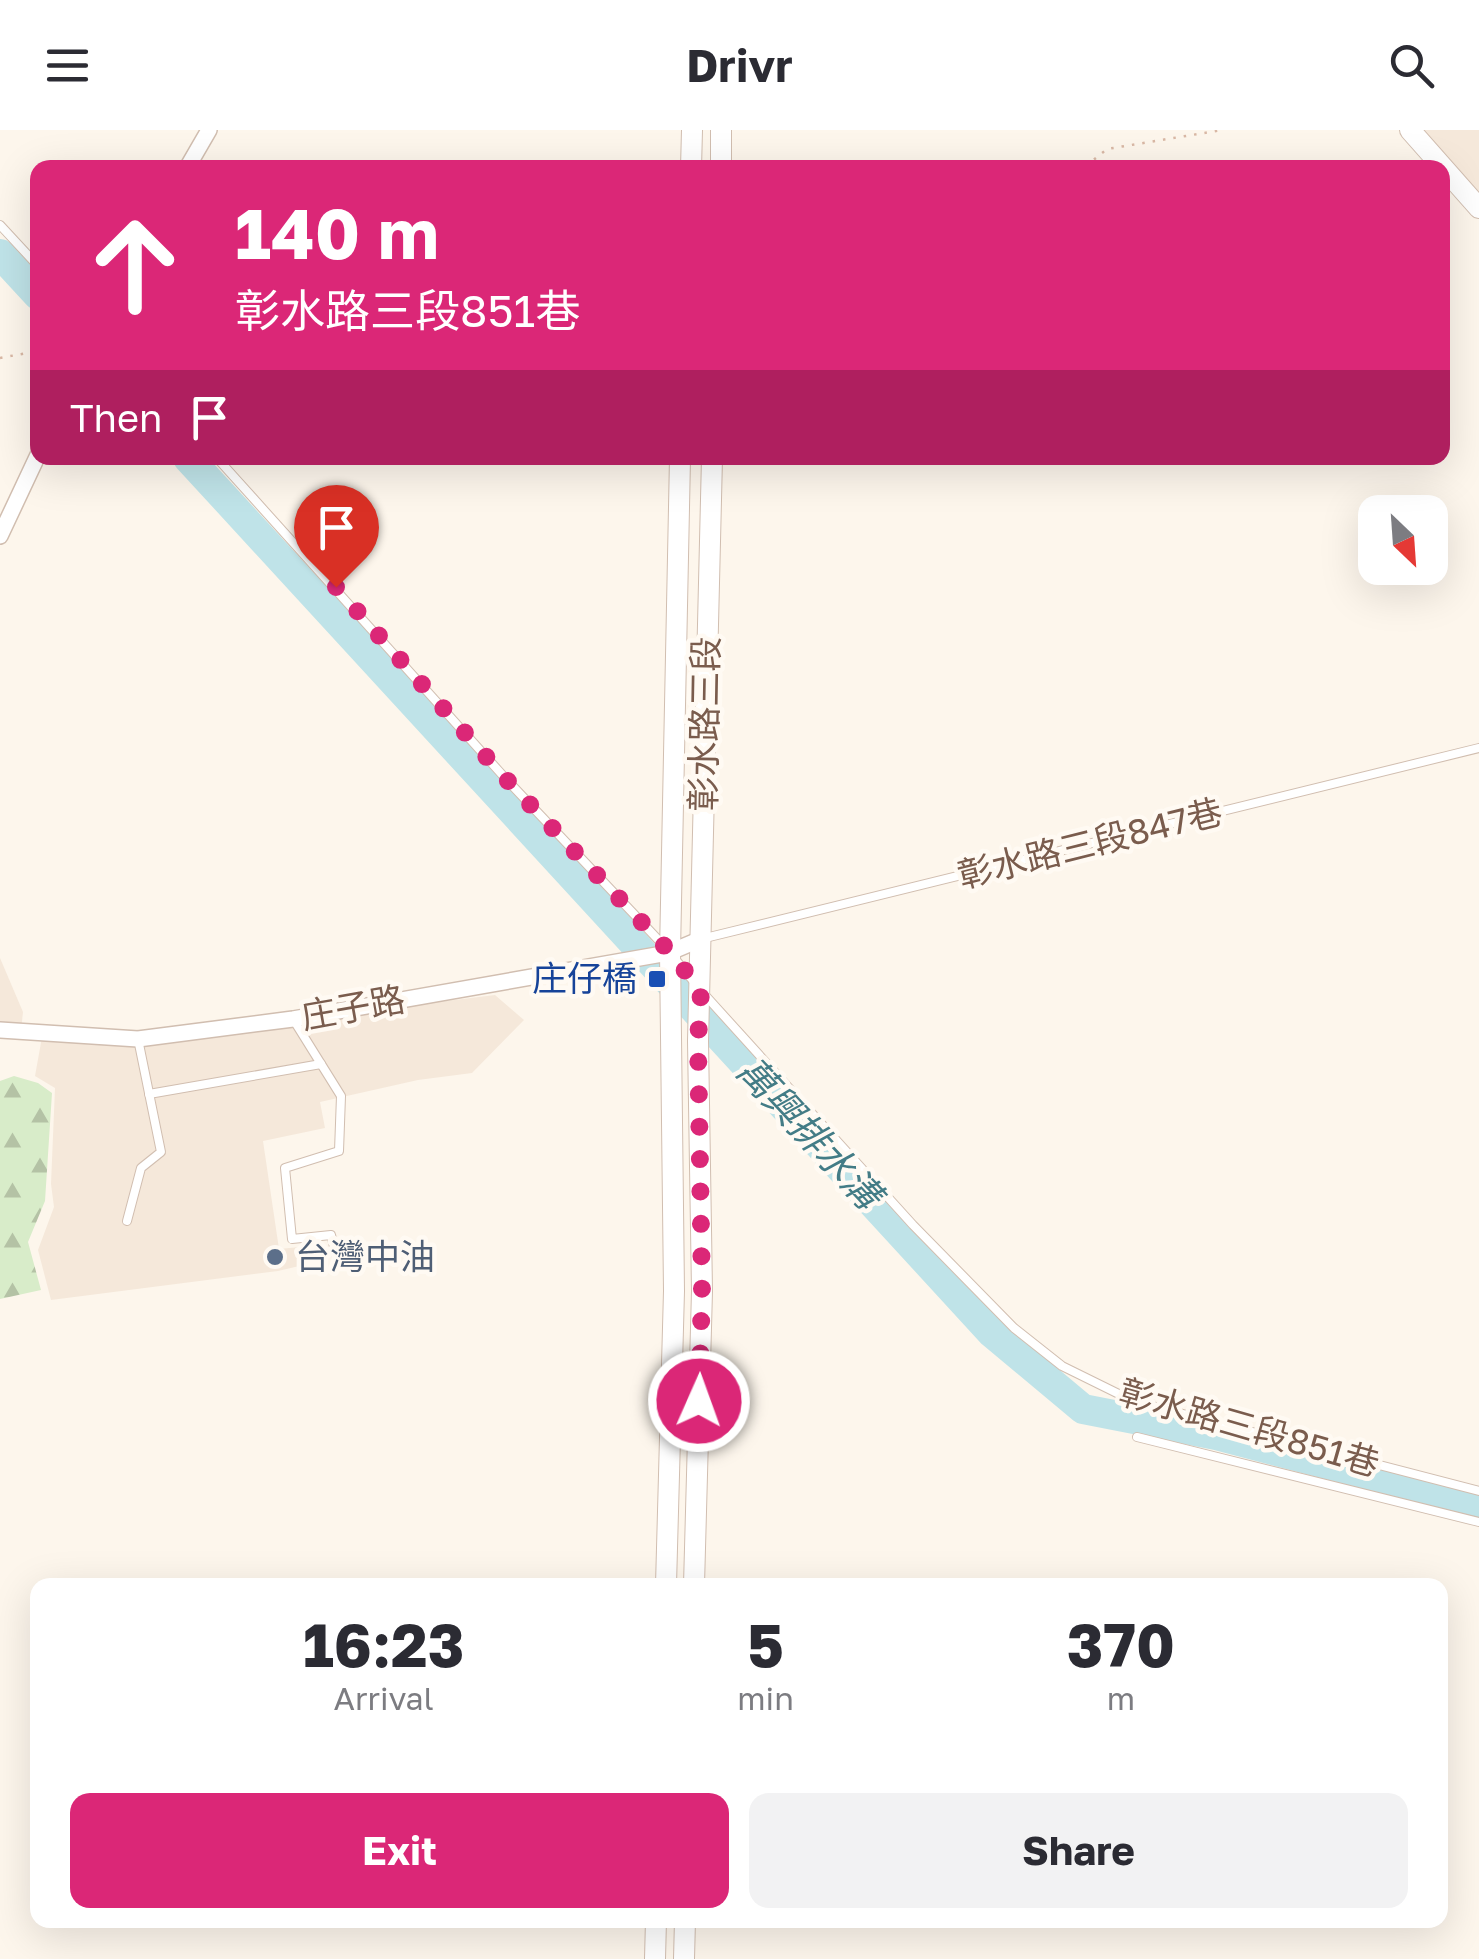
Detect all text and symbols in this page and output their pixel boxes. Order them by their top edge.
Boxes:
icon: menu [40,38,95,93]
text: Drivr [686,38,793,92]
icon: search [1384,38,1439,93]
text: 140 m [235,190,439,274]
icon: ahead [70,200,200,330]
text: 彰水路三段851巷 [235,283,580,337]
icon: arrive [182,390,237,445]
text: Then [70,395,162,440]
pin [294,485,379,588]
north arrow [1358,495,1448,585]
map controls [1358,495,1448,585]
icon: arrive [309,500,364,555]
street label: 彰水路三段 [681,636,727,812]
street label: 彰水路三段847巷 [953,790,1226,896]
place label: 庄仔橋 [532,957,637,999]
marker: 庄仔橋 [646,968,668,990]
street label: 庄子路 [297,977,408,1037]
water label: 萬興排水溝 [729,1047,895,1220]
place label: 台灣中油 [295,1235,435,1277]
marker: 台灣中油 [264,1246,286,1268]
position arrow [647,1349,751,1453]
street label: 彰水路三段851巷 [1114,1370,1384,1484]
text: 16:23 [303,1608,464,1680]
text: 5 [747,1608,784,1680]
text: 370 [1067,1608,1175,1680]
text: Arrival [333,1679,434,1717]
text: min [737,1679,794,1717]
text: m [1107,1679,1135,1717]
button: Exit [70,1793,729,1908]
button: Share [749,1793,1408,1908]

